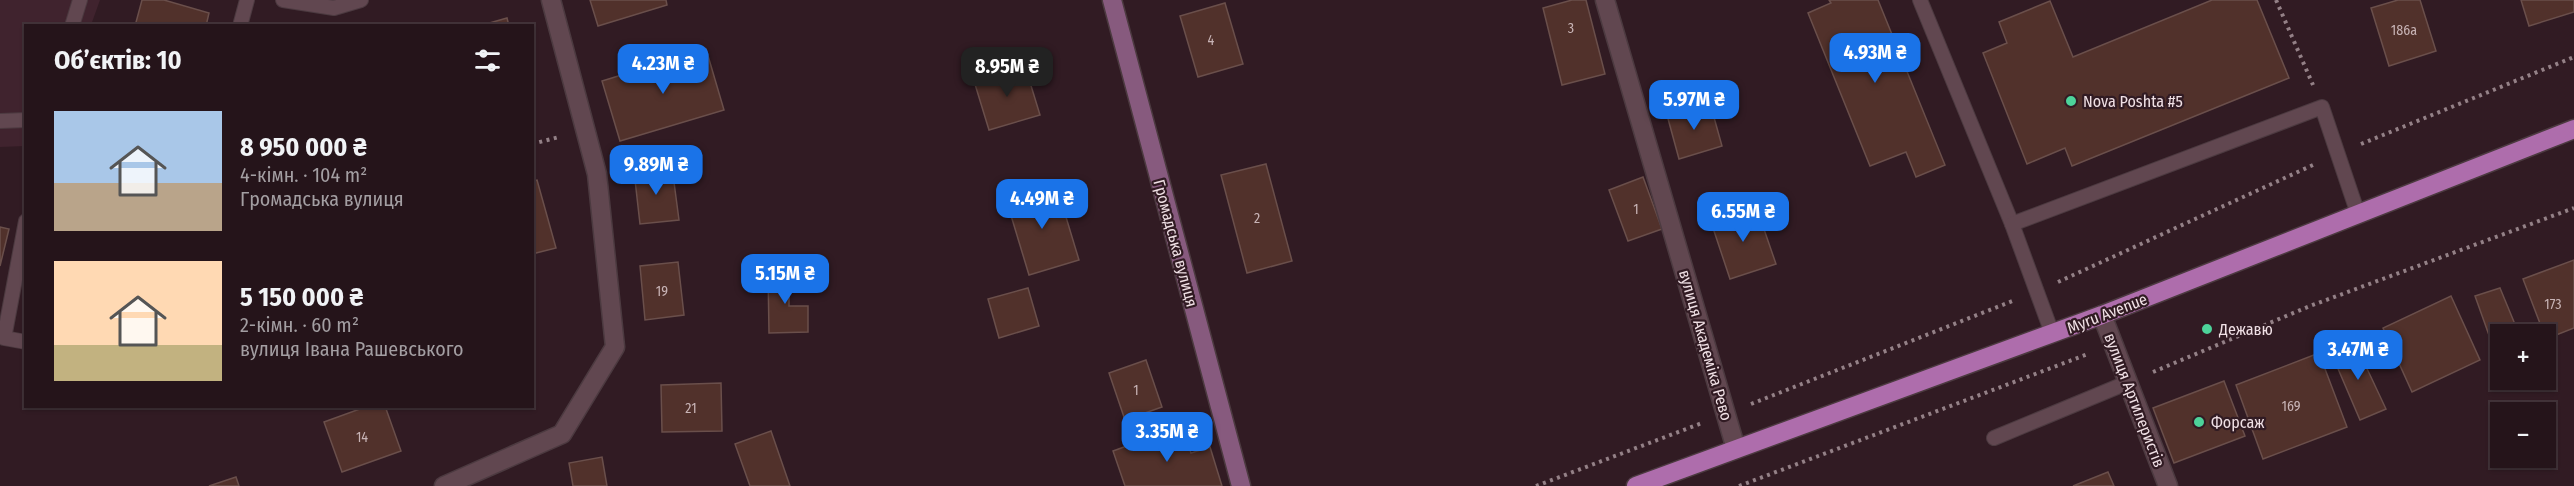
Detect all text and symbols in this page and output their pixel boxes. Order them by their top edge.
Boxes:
house number: 3 [1568,20,1574,37]
house number: 186а [2391,22,2417,39]
house number: 4 [1208,32,1215,49]
pin: 4.93M ₴ [1820,33,1930,84]
text: 4.93M ₴ [1844,40,1906,64]
icon: filters [471,44,504,77]
pin: 4.23M ₴ [608,44,718,95]
text: Об’єктів: 10 [54,45,182,76]
pin: 8.95M ₴ [952,47,1062,98]
text: 4.23M ₴ [632,51,694,75]
text: 8.95M ₴ [975,54,1039,78]
pin: 5.97M ₴ [1639,80,1749,131]
text: 5.97M ₴ [1663,87,1725,111]
place label: Nova Poshta #5 [2083,92,2183,111]
marker: Nova Poshta #5 [2064,94,2078,108]
text: 8 950 000 ₴ [240,132,367,163]
icon: home [102,135,174,207]
pin: 9.89M ₴ [601,145,711,196]
text: 9.89M ₴ [624,152,688,176]
text: 4-кімн. · 104 m² [240,163,367,187]
street label: Громадська вулиця [1149,177,1202,309]
pin: 4.49M ₴ [987,179,1097,230]
text: 4.49M ₴ [1010,186,1074,210]
text: Громадська вулиця [240,187,404,211]
pin: 6.55M ₴ [1688,192,1798,243]
text: 6.55M ₴ [1711,199,1775,223]
house number: 1 [1633,201,1639,218]
house number: 2 [1254,210,1260,227]
pin: 5.15M ₴ [730,254,840,305]
text: 5.15M ₴ [755,261,815,285]
street label: вулиця Академіка Рево [1675,268,1736,423]
text: 5 150 000 ₴ [240,282,363,313]
house number: 19 [656,283,668,300]
icon: home [102,285,174,357]
street label: Myru Avenue [2064,289,2150,337]
house number: 173 [2544,296,2562,313]
text: 2-кімн. · 60 m² [240,313,359,337]
place label: Дежавю [2218,320,2273,339]
marker: Дежавю [2200,322,2214,336]
map controls [2490,324,2556,468]
button: + [2490,324,2556,390]
street label: вулиця Артилеристів [2100,330,2169,470]
pin: 3.47M ₴ [2303,330,2413,381]
text: вулиця Івана Рашевського [240,337,463,361]
text: 3.47M ₴ [2327,337,2389,361]
house number: 1 [1133,382,1139,399]
house number: 169 [2281,398,2301,415]
house number: 21 [685,400,697,417]
button: − [2490,402,2556,468]
pin: 3.35M ₴ [1112,412,1222,463]
place label: Форсаж [2211,413,2265,432]
marker: Форсаж [2192,415,2206,429]
text: 3.35M ₴ [1136,419,1198,443]
house number: 14 [356,429,368,446]

